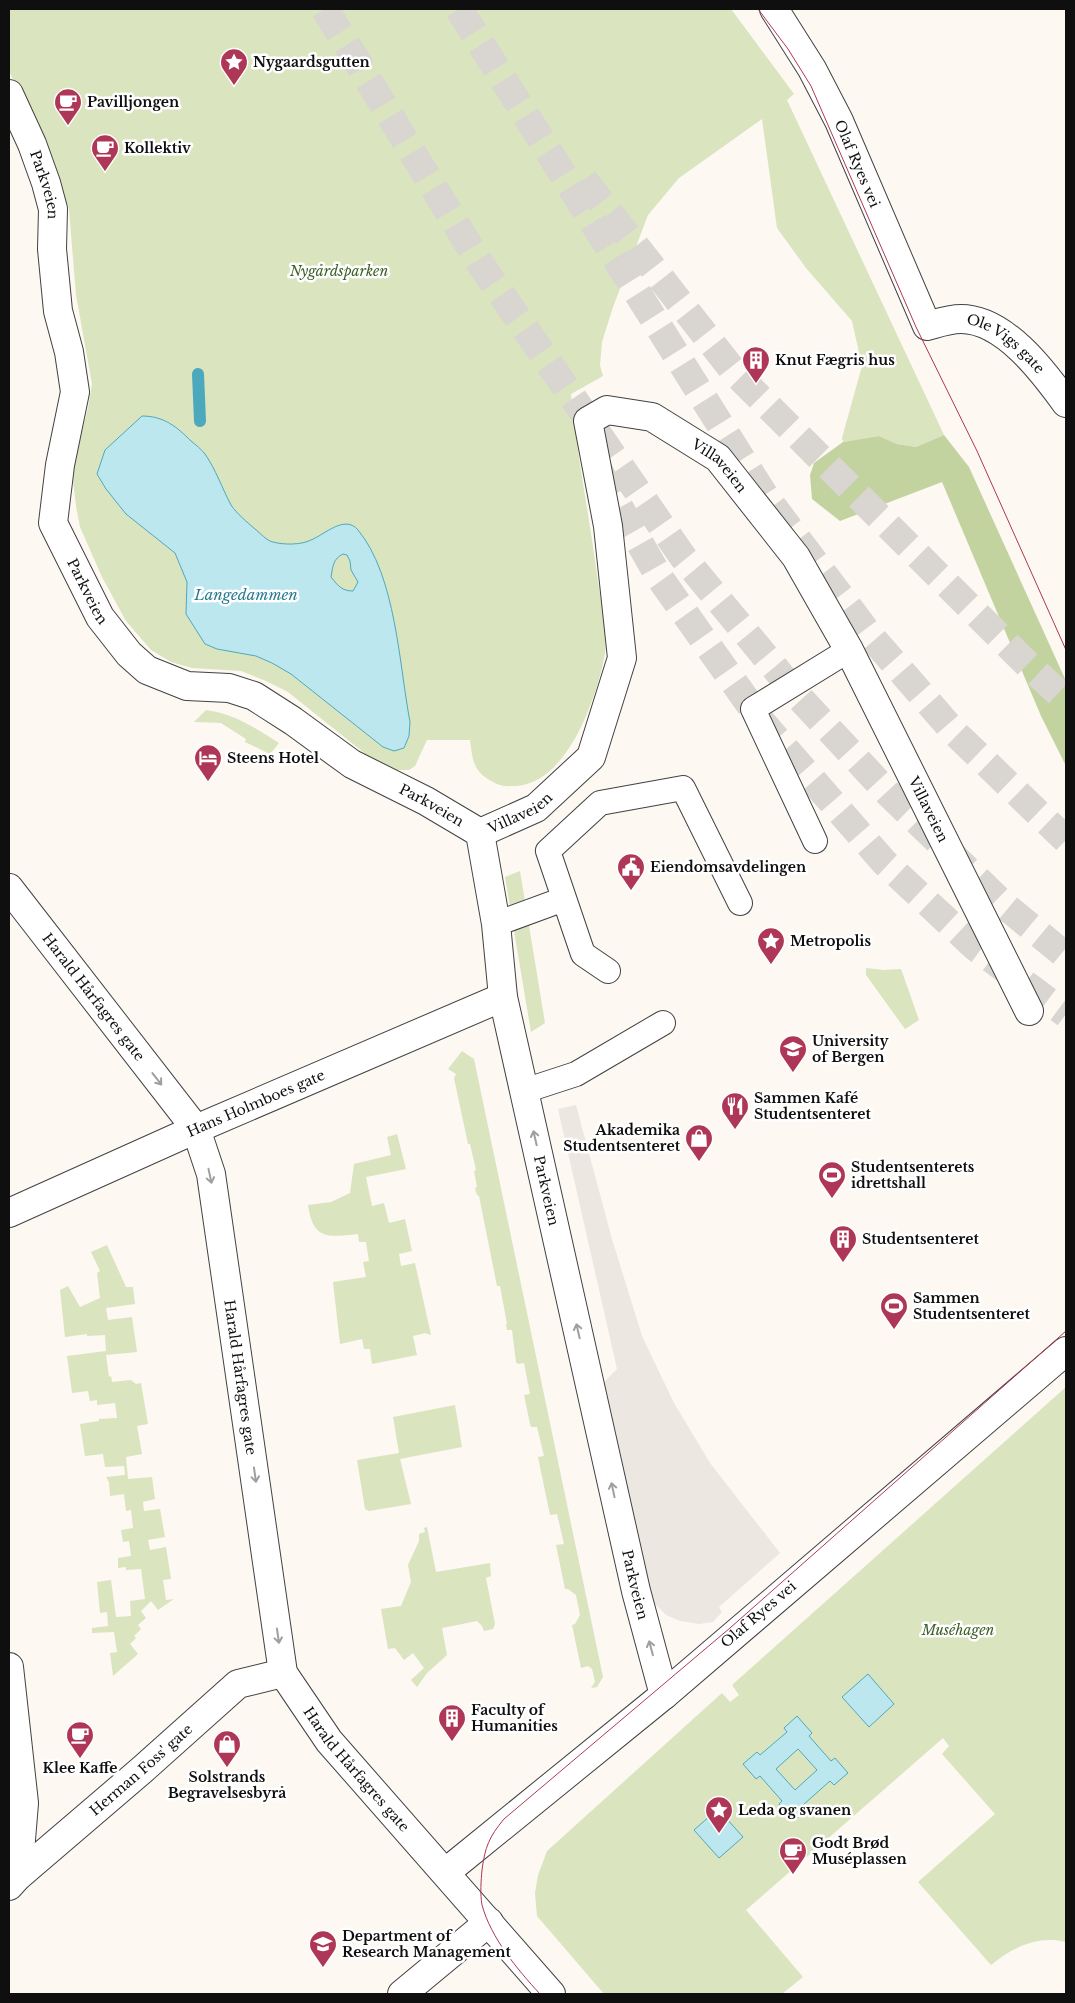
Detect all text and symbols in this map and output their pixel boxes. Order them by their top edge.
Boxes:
place icon: Nygaardsgutten [219,47,249,86]
place label: Nygaardsgutten [253,53,370,71]
cafe icon: Pavilljongen [53,87,83,126]
place label: Pavilljongen [87,93,179,111]
street label: Olaf Ryes vei [831,117,884,210]
cafe icon: Kollektiv [90,133,120,172]
place label: Kollektiv [124,139,191,157]
street label: Parkveien [26,148,62,220]
park label: Nygårdsparken [289,262,389,280]
street label: Ole Vigs gate [965,310,1049,377]
building icon: Knut Fægris hus [741,345,771,384]
place label: Knut Fægris hus [775,351,895,369]
street label: Villaveien [687,434,751,497]
street label: Parkveien [63,555,112,628]
water label: Langedammen [193,585,298,604]
hotel icon: Steens Hotel [193,743,223,782]
place label: Steens Hotel [227,749,319,767]
street label: Villaveien [904,773,952,845]
street label: Parkveien [396,780,467,831]
street label: Villaveien [484,788,556,838]
public building icon: Eiendomsavdelingen [616,852,646,891]
place label: Eiendomsavdelingen [650,858,806,876]
place icon: Metropolis [756,926,786,965]
street label: Harald Hårfagres gate [38,929,149,1065]
place label: Metropolis [790,932,871,950]
place label: University of Bergen [812,1032,890,1066]
school or university icon: University of Bergen [778,1034,808,1073]
street label: Hans Holmboes gate [184,1066,327,1141]
one-way arrow [152,1072,162,1086]
place label: Sammen Kafé Studentsenteret [754,1089,871,1123]
restaurant icon: Sammen Kafé Studentsenteret [720,1091,750,1130]
place label: Akademika Studentsenteret [563,1121,681,1155]
shop icon: Akademika Studentsenteret [684,1123,714,1162]
one-way arrow [530,1131,539,1147]
street label: Parkveien [530,1154,563,1228]
place label: Studentsenterets idrettshall [851,1158,975,1192]
sports icon: Studentsenterets idrettshall [817,1160,847,1199]
one-way arrow [206,1167,215,1183]
building icon: Studentsenteret [828,1224,858,1263]
place label: Studentsenteret [862,1230,979,1248]
place label: Sammen Studentsenteret [913,1289,1030,1323]
sports icon: Sammen Studentsenteret [879,1291,909,1330]
street label: Harald Hårfagres gate [220,1298,260,1456]
one-way arrow [573,1324,583,1340]
one-way arrow [250,1466,260,1482]
one-way arrow [608,1482,618,1498]
street label: Parkveien [618,1548,652,1622]
street label: Olaf Ryes vei [717,1577,800,1651]
park label: Muséhagen [921,1621,995,1639]
one-way arrow [273,1627,283,1643]
one-way arrow [645,1640,655,1656]
place label: Faculty of Humanities [471,1701,558,1735]
street label: Harald Hårfagres gate [300,1703,413,1835]
building icon: Faculty of Humanities [437,1703,467,1742]
cafe icon: Klee Kaffe [65,1720,95,1759]
street label: Herman Foss' gate [86,1720,196,1820]
shop icon: Solstrands Begravelsesbyrå [212,1729,242,1768]
place label: Klee Kaffe [43,1759,117,1777]
place label: Solstrands Begravelsesbyrå [168,1768,286,1802]
place icon: Leda og svanen [704,1795,734,1834]
place label: Leda og svanen [738,1801,851,1819]
place label: Godt Brød Muséplassen [812,1834,907,1868]
cafe icon: Godt Brød Muséplassen [778,1836,808,1875]
place label: Department of Research Management [342,1927,512,1961]
school or university icon: Department of Research Management [308,1929,338,1968]

